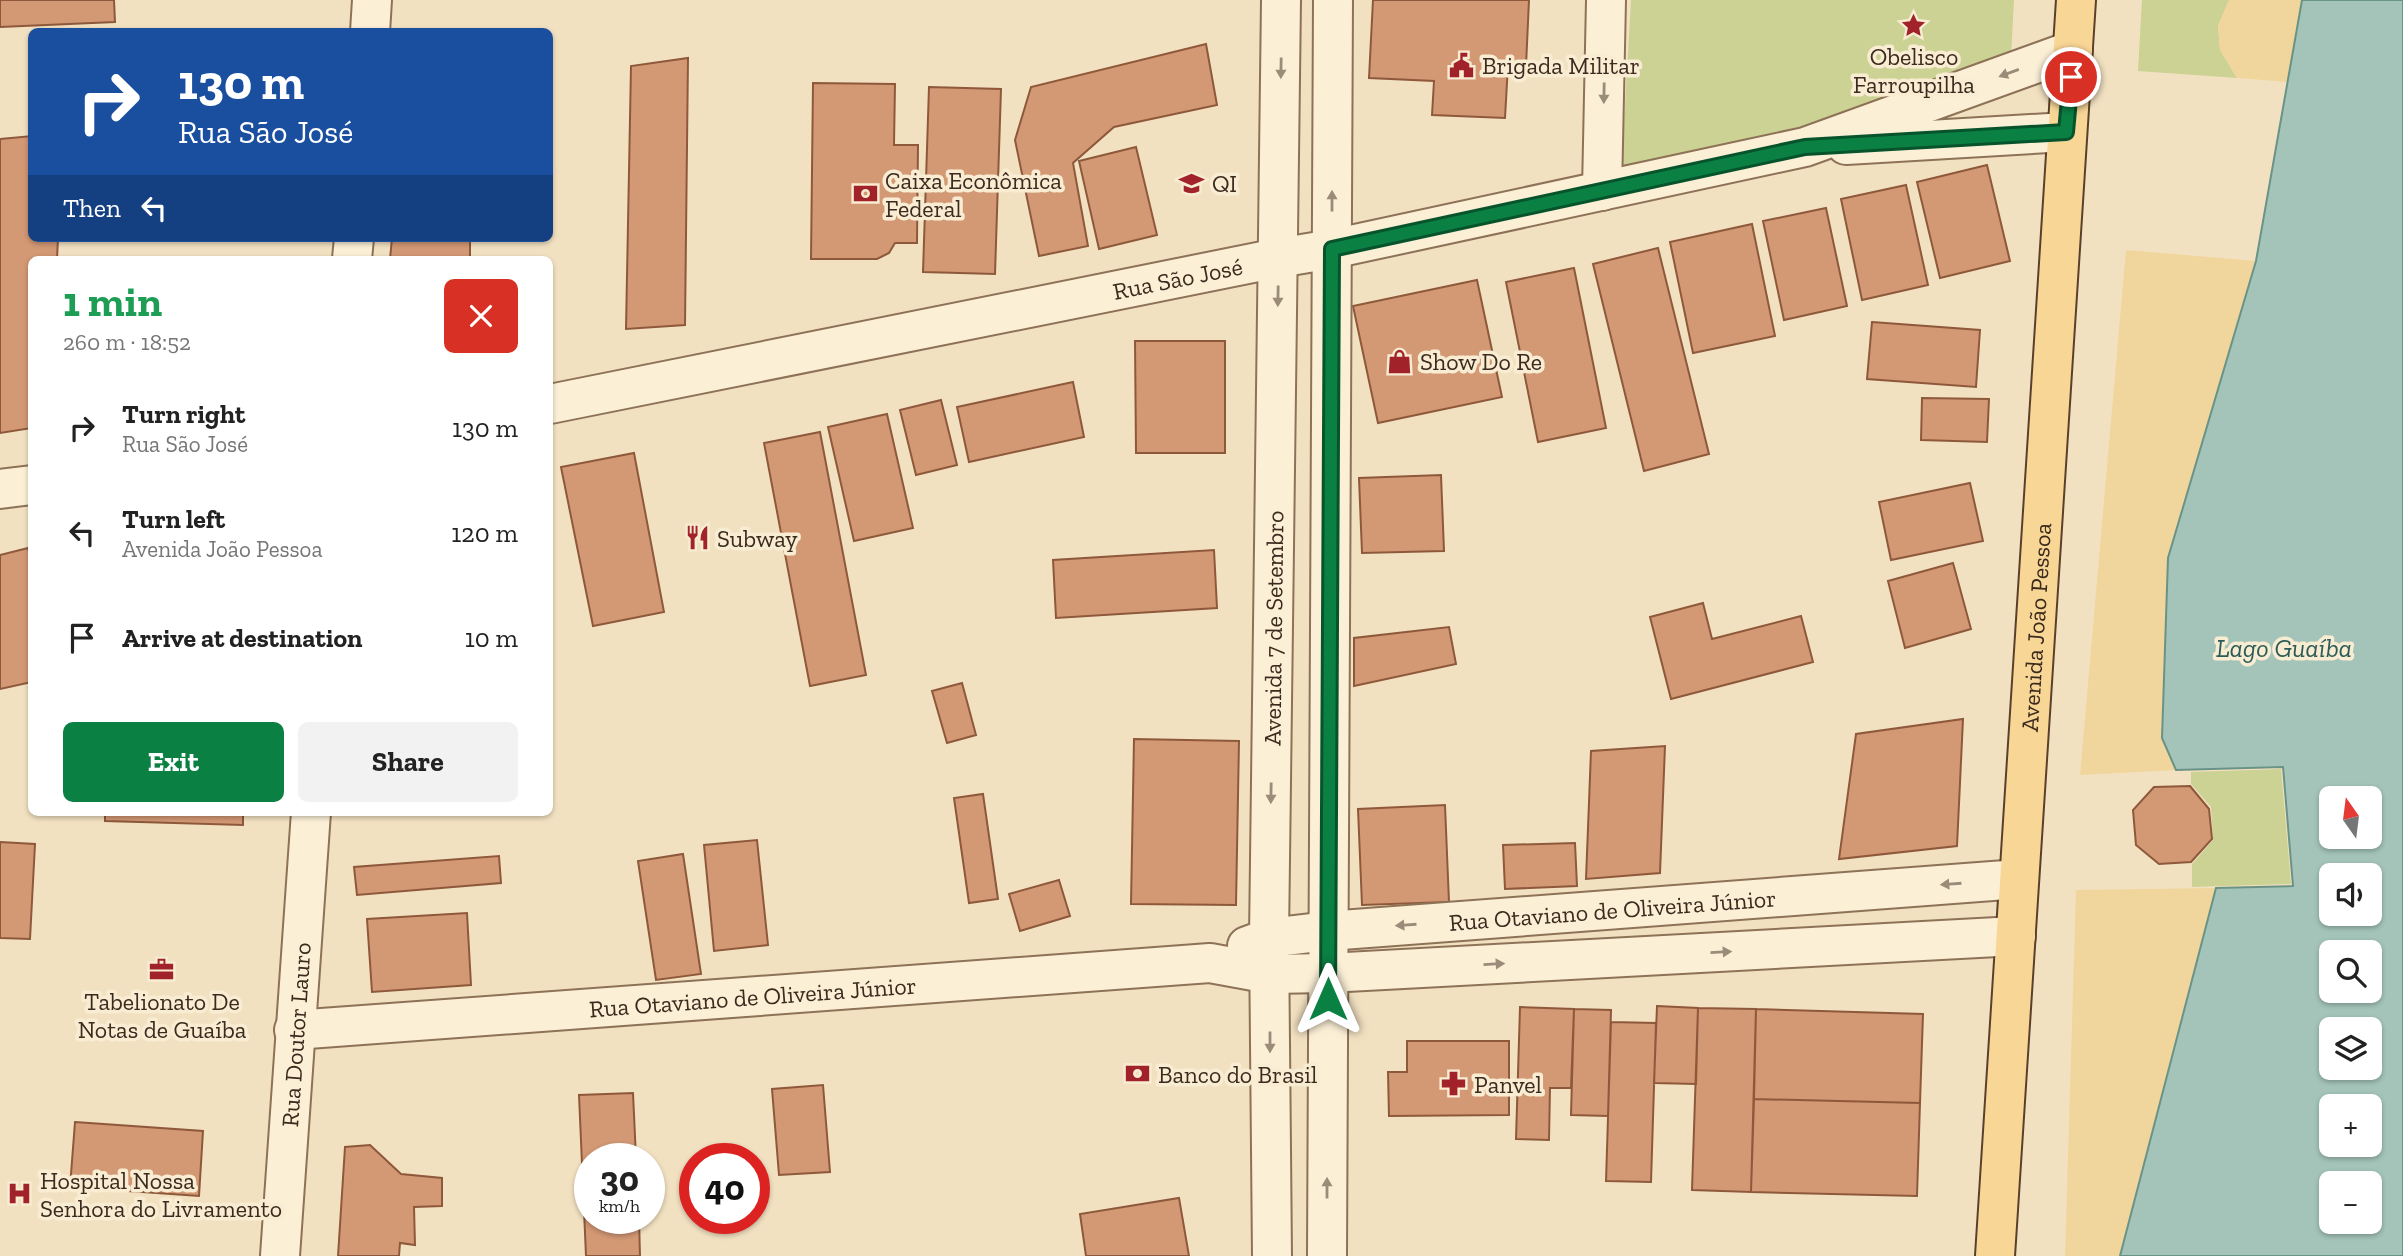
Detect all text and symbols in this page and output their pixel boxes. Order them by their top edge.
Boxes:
place icon: Obelisco Farroupilha [1900,11,1928,39]
place label: Obelisco Farroupilha [1853,42,1975,99]
pin [2041,47,2101,107]
public building icon: Brigada Militar [1448,51,1476,79]
place label: Brigada Militar [1482,51,1640,80]
text: 130 m [178,53,304,112]
icon: right [63,56,154,147]
one-way arrow [1275,57,1287,79]
icon: arrive [2052,58,2090,96]
one-way arrow [1998,68,2019,79]
one-way arrow [1598,82,1610,104]
text: Rua São José [178,113,353,151]
place label: Caixa Econômica Federal [885,166,1062,223]
school or university icon: QI [1178,169,1206,197]
place label: QI [1212,169,1237,198]
bank icon: Caixa Econômica Federal [851,180,879,208]
icon: left [135,189,173,227]
one-way arrow [1326,190,1338,212]
text: Then [63,192,121,224]
street label: Rua São José [1110,251,1245,305]
text: 1 min [63,276,162,327]
button: close [444,279,518,353]
one-way arrow [1272,285,1284,307]
text: 260 m · 18:52 [63,328,191,356]
shop icon: Show Do Re [1386,347,1414,375]
place label: Show Do Re [1420,347,1542,376]
text: Turn right [122,398,245,430]
icon: right [63,409,101,447]
text: 130 m [452,412,518,444]
text: Rua São José [122,430,248,458]
text: Turn left [122,503,225,535]
street label: Avenida 7 de Setembro [1257,510,1289,746]
icon: left [63,514,101,552]
text: 120 m [451,517,518,549]
street label: Avenida João Pessoa [2014,522,2057,733]
restaurant icon: Subway [683,524,711,552]
place label: Subway [717,524,798,553]
text: Avenida João Pessoa [122,535,323,563]
icon: arrive [63,619,101,657]
text: Arrive at destination [122,622,362,654]
text: 10 m [465,622,518,654]
water label: Lago Guaíba [2216,632,2352,664]
button: Exit [63,722,284,802]
button: Share [298,722,518,802]
one-way arrow [1266,782,1277,804]
north arrow [2319,786,2382,849]
map controls [2319,786,2382,1234]
button: sound [2319,863,2382,926]
one-way arrow [1940,879,1962,890]
street label: Rua Otaviano de Oliveira Júnior [1448,883,1777,936]
one-way arrow [1395,920,1417,931]
button: search [2319,940,2382,1003]
street label: Rua Doutor Lauro [275,941,316,1128]
one-way arrow [1710,946,1732,957]
office icon: Tabelionato De Notas de Guaíba [148,956,176,984]
one-way arrow [1483,958,1505,969]
position arrow [1291,962,1365,1036]
street label: Rua Otaviano de Oliveira Júnior [588,970,918,1023]
place label: Tabelionato De Notas de Guaíba [78,987,247,1044]
button: layers [2319,1017,2382,1080]
one-way arrow [1264,1031,1276,1053]
bank icon: Banco do Brasil [1124,1060,1152,1088]
place label: Banco do Brasil [1158,1060,1317,1089]
pharmacy icon: Panvel [1440,1070,1468,1098]
place label: Panvel [1474,1070,1542,1099]
button: + [2319,1094,2382,1157]
speed limit sign: 40 [679,1143,770,1234]
text: 30 [600,1158,639,1200]
place label: Hospital Nossa Senhora do Livramento [40,1166,282,1223]
button: − [2319,1171,2382,1234]
one-way arrow [1321,1177,1333,1199]
hospital icon: Hospital Nossa Senhora do Livramento [6,1180,34,1208]
text: km/h [599,1195,640,1217]

